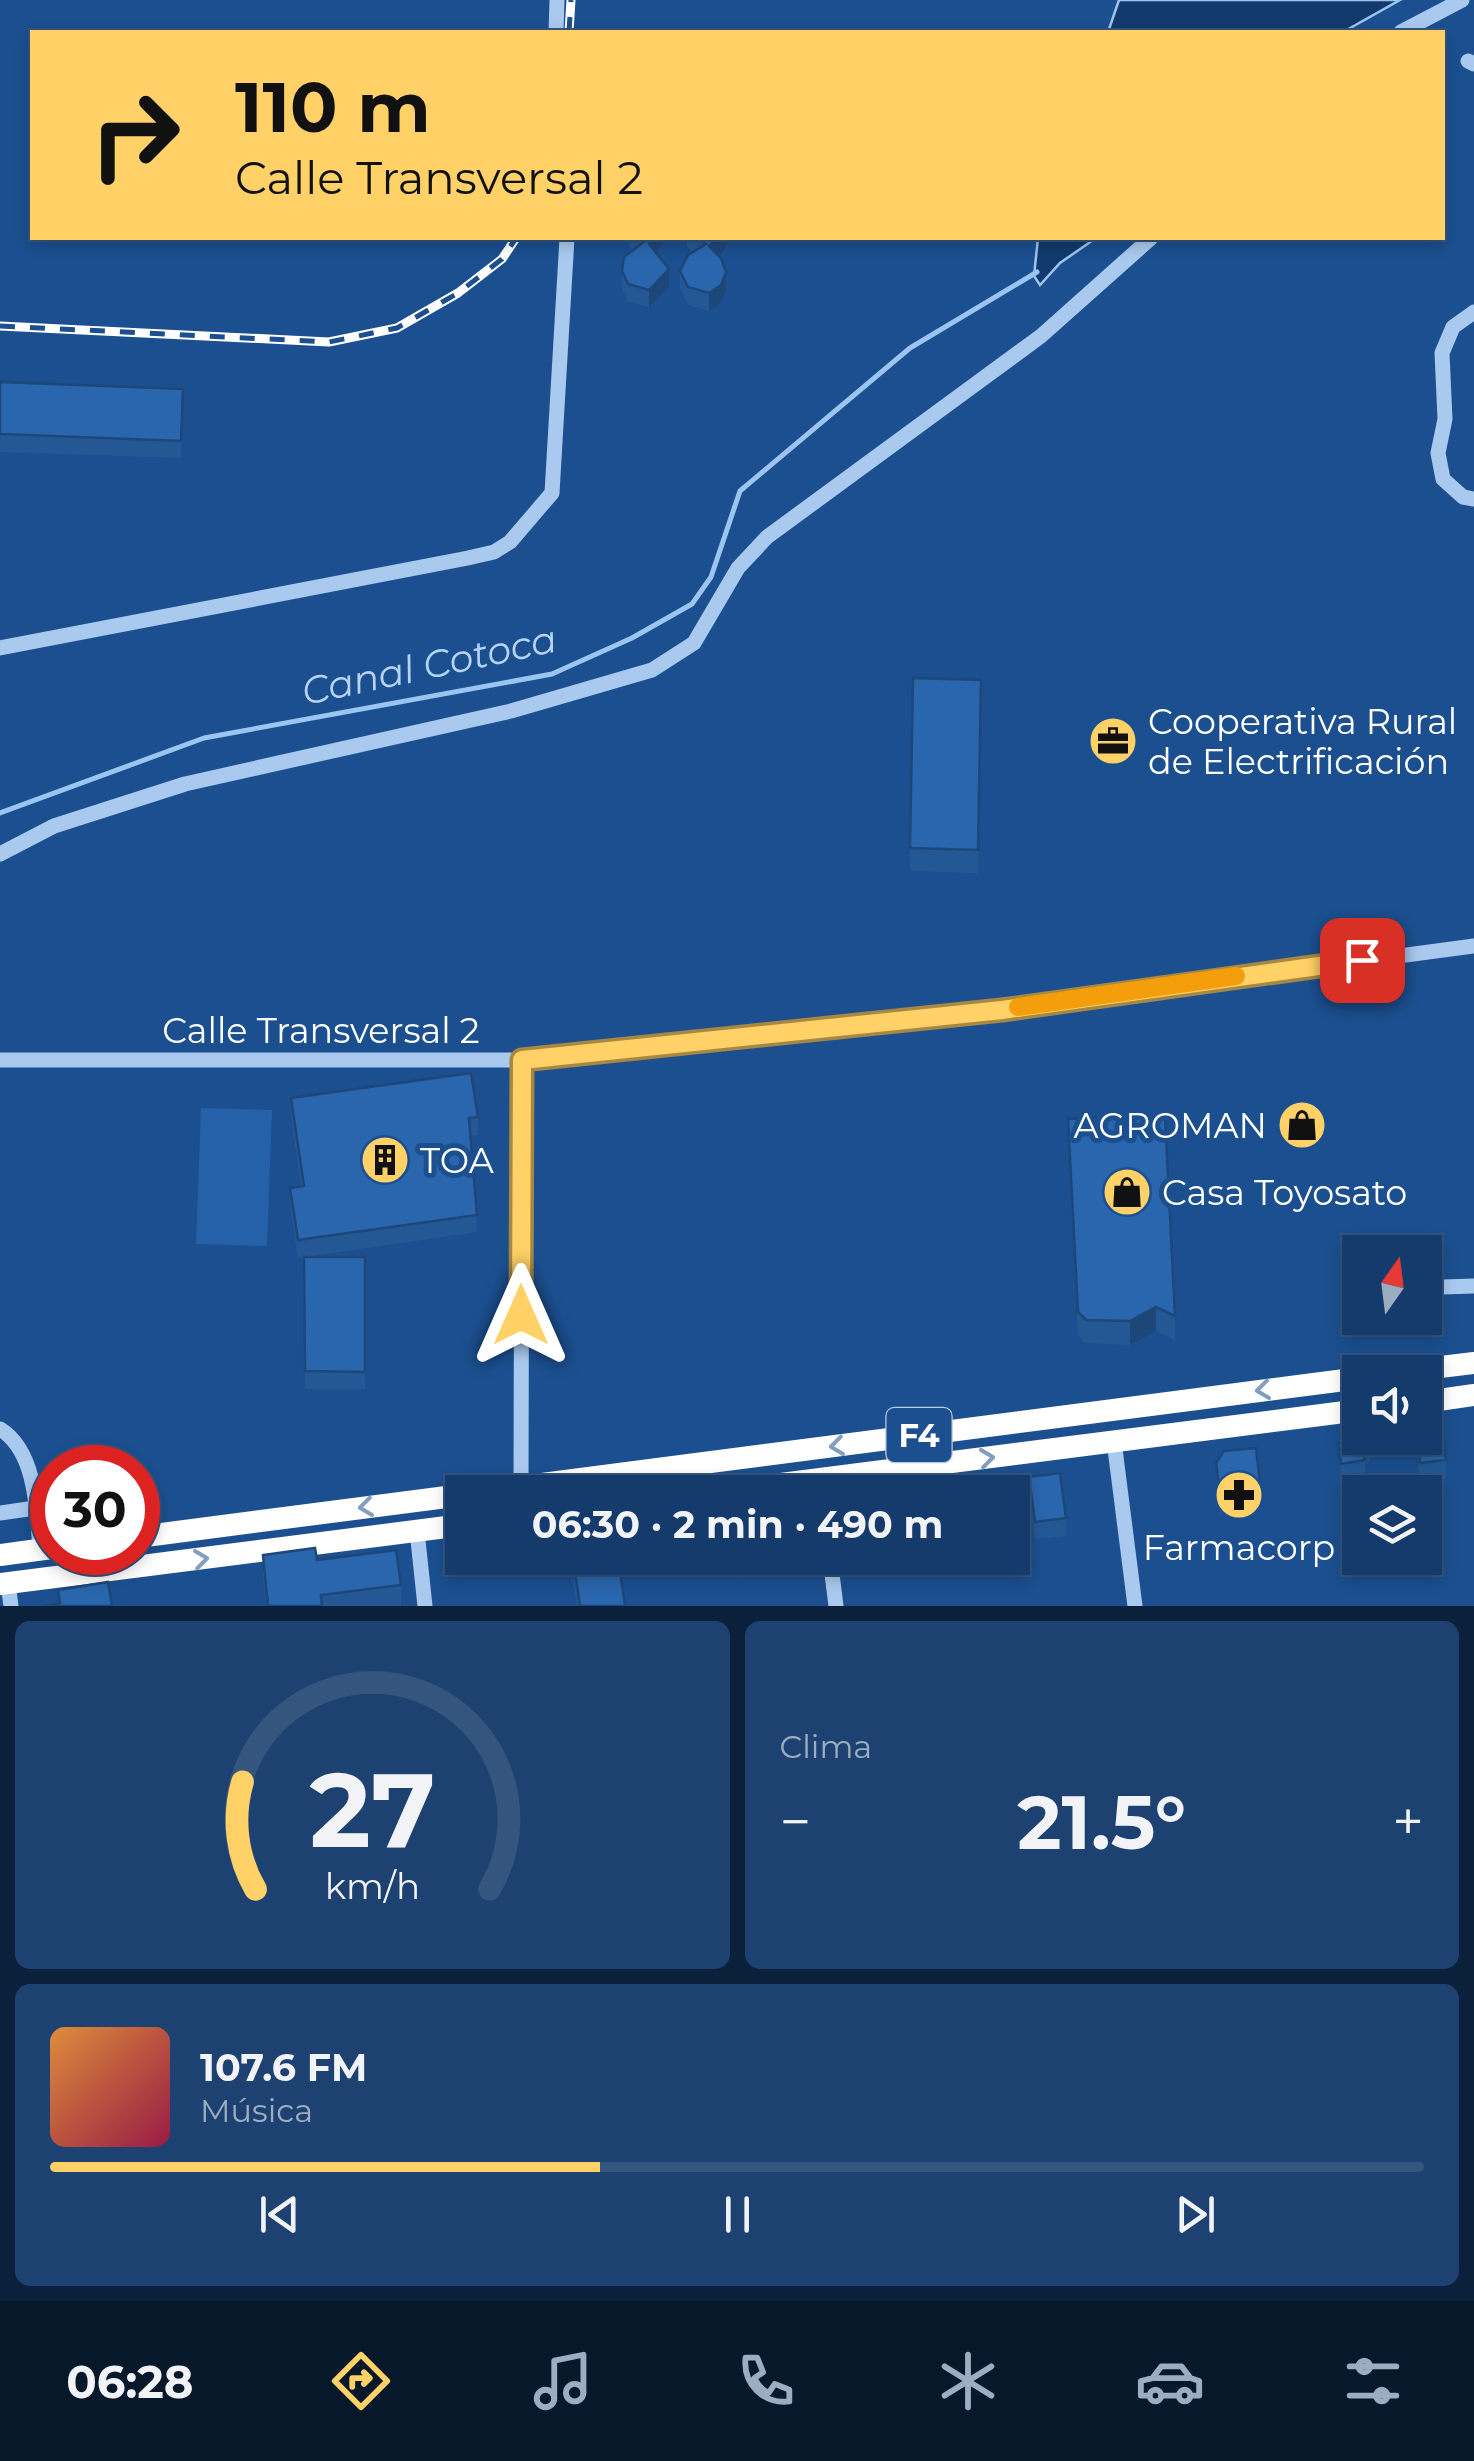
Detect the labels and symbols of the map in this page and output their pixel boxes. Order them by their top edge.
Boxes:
water label: Canal Cotoca [297,615,561,715]
place label: Cooperativa Rural de Electrificación [1148,700,1457,783]
office icon: Cooperativa Rural de Electrificación [1087,715,1139,767]
pin [1320,918,1405,1003]
street label: Calle Transversal 2 [162,1009,480,1052]
shop icon: AGROMAN [1276,1099,1328,1151]
place label: AGROMAN [1074,1104,1267,1147]
building icon: TOA [359,1134,411,1186]
place label: TOA [420,1139,495,1182]
shop icon: Casa Toyosato [1101,1166,1153,1218]
place label: Casa Toyosato [1162,1171,1407,1214]
north arrow [1342,1235,1442,1335]
position arrow [469,1263,573,1367]
one-way arrow [1255,1379,1271,1400]
road number: F4 [886,1408,952,1462]
one-way arrow [829,1434,845,1455]
speed limit sign: 30 [30,1445,160,1575]
one-way arrow [980,1448,996,1469]
pharmacy icon: Farmacorp [1213,1469,1265,1521]
one-way arrow [357,1496,374,1517]
place label: Farmacorp [1143,1526,1335,1569]
one-way arrow [192,1549,209,1570]

